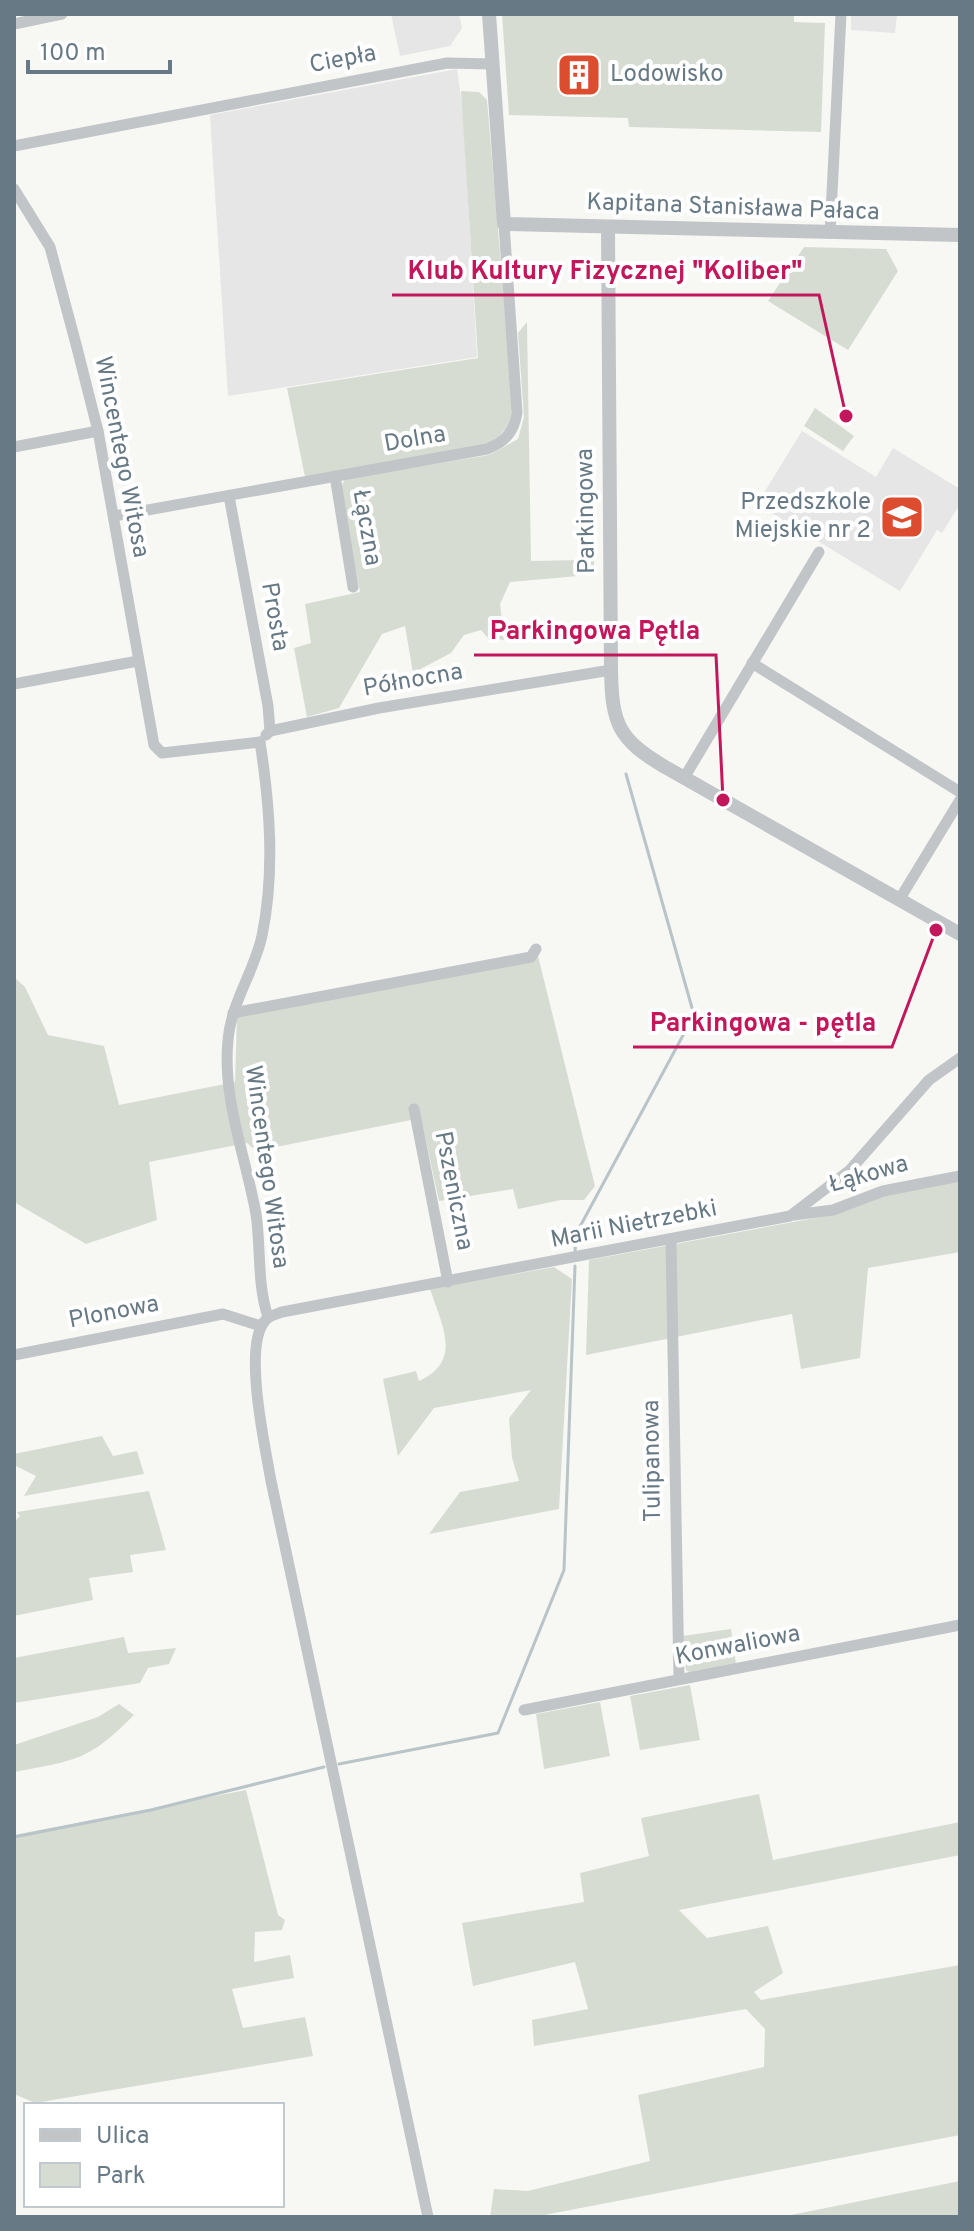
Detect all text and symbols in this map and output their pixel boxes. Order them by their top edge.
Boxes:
scale bar [28,24,170,74]
text: 100 m [40,39,106,69]
street label: Ciepła [307,39,379,81]
building icon: Lodowisko [555,51,603,99]
place label: Lodowisko [610,60,724,90]
street label: Kapitana Stanisława Pałaca [586,188,880,228]
callout: Klub Kultury Fizycznej "Koliber" [392,245,819,295]
text: Klub Kultury Fizycznej "Koliber" [408,256,802,289]
street label: Wincentego Witosa [87,354,155,560]
street label: Dolna [382,420,448,460]
street label: Parkingowa [571,448,603,574]
street label: Łączna [345,488,387,568]
place label: Przedszkole Miejskie nr 2 [734,488,871,546]
school or university icon: Przedszkole Miejskie nr 2 [878,493,926,541]
street label: Prosta [253,580,295,654]
callout: Parkingowa Pętla [474,605,716,655]
text: Parkingowa Pętla [490,616,700,649]
street label: Północna [361,657,465,705]
callout: Parkingowa - pętla [633,997,892,1047]
text: Parkingowa - pętla [650,1008,876,1041]
street label: Wincentego Witosa [237,1064,295,1270]
street label: Pszeniczna [427,1129,479,1253]
street label: Łąkowa [826,1149,912,1201]
street label: Marii Nietrzebki [548,1194,720,1256]
street label: Plonowa [66,1290,162,1336]
street label: Tulipanowa [637,1400,669,1522]
street label: Konwaliowa [673,1619,803,1673]
legend [24,2103,284,2207]
text: Ulica [96,2122,149,2152]
text: Park [96,2162,146,2192]

